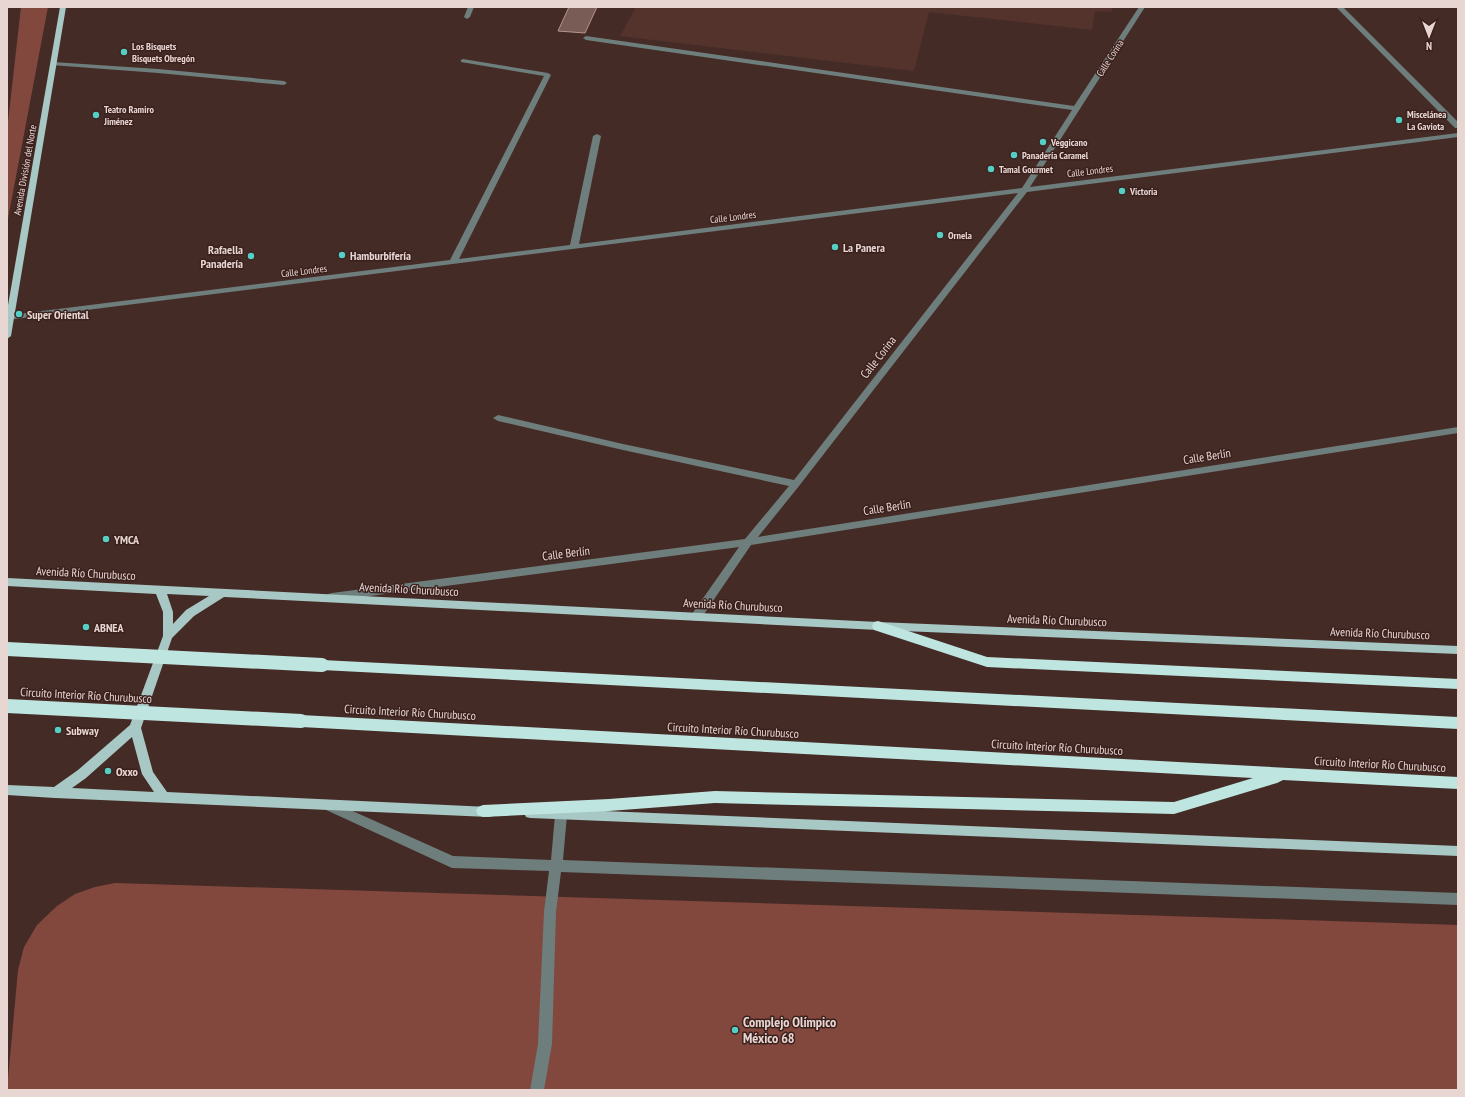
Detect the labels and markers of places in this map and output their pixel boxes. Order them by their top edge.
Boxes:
place label: Los Bisquets Bisquets Obregón [132,40,195,65]
marker: Los Bisquets Bisquets Obregón [119,47,129,57]
place label: Teatro Ramiro Jiménez [103,103,154,128]
place label: Miscelánea La Gaviota [1407,108,1447,133]
marker: Teatro Ramiro Jiménez [91,110,101,120]
marker: Miscelánea La Gaviota [1394,115,1404,125]
place label: Veggicano [1050,136,1088,149]
marker: Veggicano [1038,137,1048,147]
place label: Panadería Caramel [1022,149,1089,162]
marker: Panadería Caramel [1009,150,1019,160]
place label: Tamal Gourmet [999,163,1053,176]
marker: Tamal Gourmet [986,164,996,174]
place label: Victoria [1129,185,1157,198]
marker: Victoria [1117,186,1127,196]
place label: Ornela [948,229,972,242]
marker: Ornela [935,230,945,240]
place label: La Panera [843,240,885,255]
place label: Rafaella Panadería [201,242,243,271]
marker: La Panera [830,242,840,252]
place label: Hamburbifería [350,248,411,263]
marker: Hamburbifería [337,250,347,260]
marker: Rafaella Panadería [246,251,256,261]
place label: Super Oriental [27,307,89,322]
marker: Super Oriental [14,309,24,319]
place label: YMCA [113,532,140,547]
marker: YMCA [101,534,111,544]
place label: ABNEA [93,620,125,635]
marker: ABNEA [81,622,91,632]
place label: Subway [66,723,99,738]
marker: Subway [53,725,63,735]
place label: Oxxo [116,764,139,779]
marker: Oxxo [103,766,113,776]
place label: Complejo Olímpico México 68 [743,1013,836,1047]
marker: Complejo Olímpico México 68 [730,1025,740,1035]

